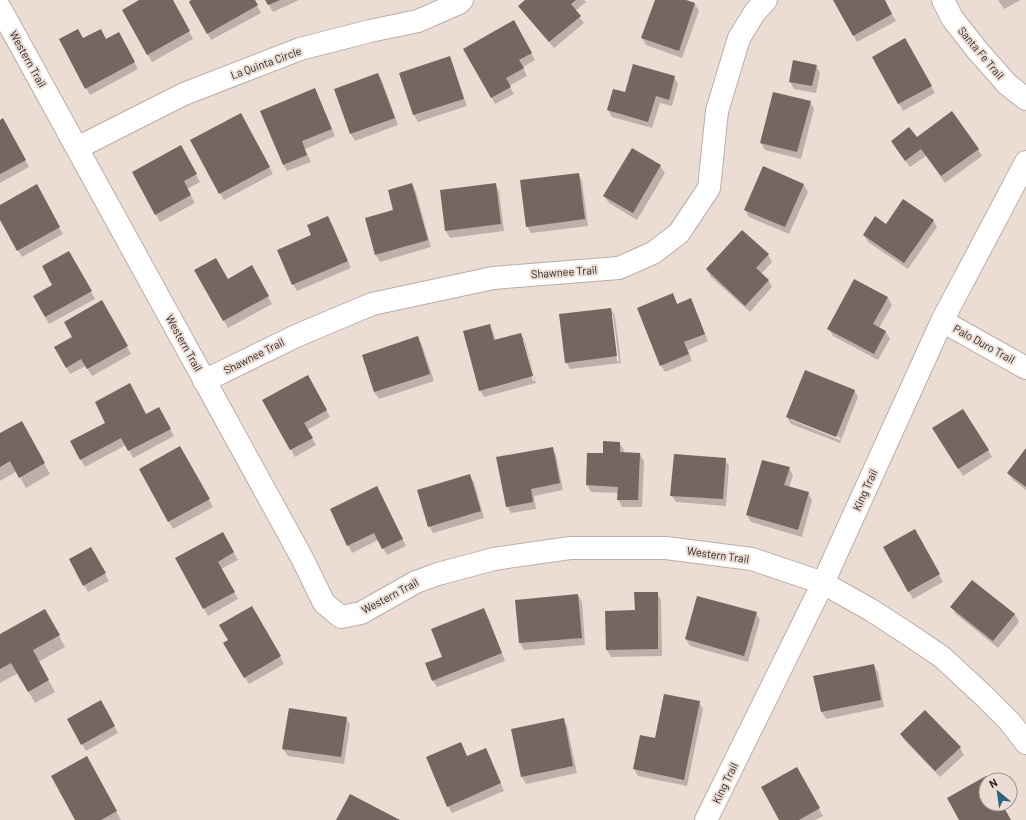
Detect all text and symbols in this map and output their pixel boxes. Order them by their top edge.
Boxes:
street label: Santa Fe Trail [956,24,1007,81]
street label: Western Trail [8,28,49,89]
street label: La Quinta Circle [229,44,303,81]
street label: Shawnee Trail [530,263,597,280]
street label: Western Trail [164,312,205,373]
street label: Palo Duro Trail [951,321,1017,366]
street label: Shawnee Trail [221,335,286,376]
street label: King Trail [850,467,879,513]
street label: Western Trail [686,544,750,565]
street label: Western Trail [359,575,420,616]
street label: King Trail [709,760,740,805]
north arrow [978,772,1018,812]
text: N [987,775,999,790]

